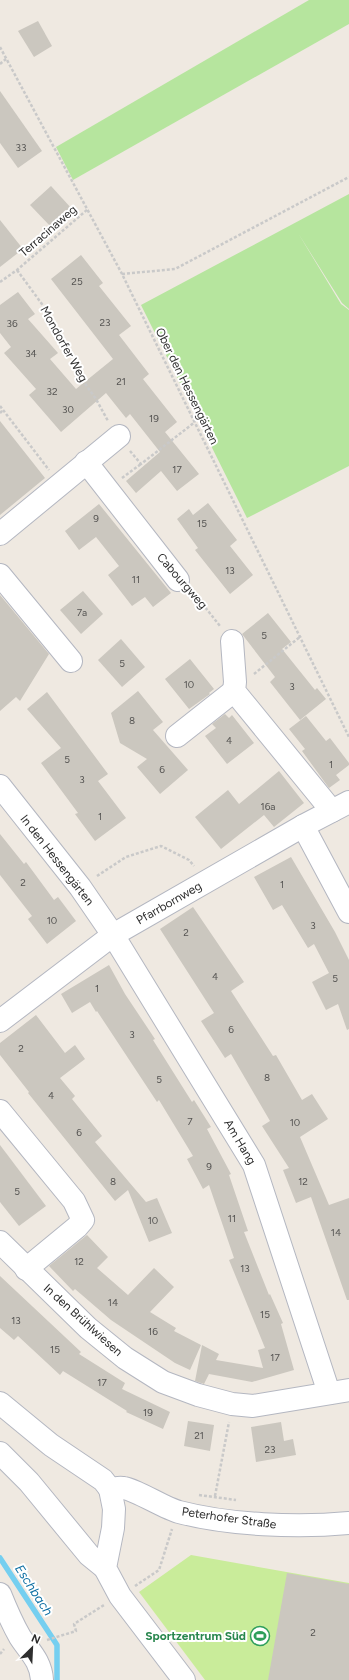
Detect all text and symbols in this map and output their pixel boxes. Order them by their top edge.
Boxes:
house number: 33 [16,141,26,154]
street label: Terracinaweg [16,202,80,260]
house number: 25 [71,275,83,288]
street label: Mondorfer Weg [37,304,91,384]
house number: 23 [99,316,111,329]
house number: 36 [6,317,18,330]
street label: Ober den Hessengärten [153,325,222,447]
house number: 34 [25,347,37,360]
house number: 21 [116,375,126,388]
house number: 32 [46,385,58,398]
house number: 30 [62,403,74,416]
house number: 19 [149,412,159,425]
house number: 17 [172,463,182,476]
house number: 9 [93,512,99,525]
house number: 15 [197,517,207,530]
street label: Cabourgweg [154,550,210,612]
house number: 13 [225,564,235,577]
house number: 11 [132,573,140,586]
house number: 7a [77,606,87,619]
house number: 5 [261,629,267,642]
house number: 5 [119,657,125,670]
house number: 10 [184,678,194,691]
house number: 3 [289,680,295,693]
house number: 8 [129,714,135,727]
house number: 4 [226,734,232,747]
house number: 5 [64,753,70,766]
house number: 1 [329,758,333,771]
house number: 6 [159,763,165,776]
house number: 3 [79,773,85,786]
house number: 16a [261,800,275,813]
house number: 1 [98,810,102,823]
street label: In den Hessengärten [17,812,97,908]
house number: 2 [20,876,26,889]
house number: 1 [280,878,284,891]
street label: Pfarrbornweg [134,879,204,927]
house number: 10 [47,914,57,927]
house number: 3 [310,919,316,932]
house number: 2 [183,926,189,939]
house number: 4 [212,970,218,983]
house number: 5 [332,972,338,985]
house number: 1 [95,982,99,995]
house number: 6 [228,1023,234,1036]
house number: 3 [129,1028,135,1041]
house number: 2 [18,1042,24,1055]
house number: 8 [264,1071,270,1084]
house number: 5 [156,1073,162,1086]
house number: 4 [48,1089,54,1102]
house number: 7 [187,1115,193,1128]
house number: 10 [290,1116,300,1129]
street label: Am Hang [221,1117,259,1167]
house number: 6 [76,1126,82,1139]
house number: 9 [206,1160,212,1173]
house number: 8 [110,1175,116,1188]
house number: 12 [298,1175,308,1188]
house number: 5 [14,1185,20,1198]
house number: 11 [228,1212,236,1225]
house number: 10 [148,1214,158,1227]
house number: 14 [331,1226,341,1239]
house number: 12 [74,1255,84,1268]
house number: 13 [240,1262,250,1275]
street label: In den Brühlwiesen [41,1281,125,1359]
house number: 14 [108,1296,118,1309]
house number: 15 [260,1308,270,1321]
house number: 13 [11,1314,21,1327]
house number: 16 [148,1325,158,1338]
house number: 15 [50,1343,60,1356]
house number: 17 [270,1351,280,1364]
house number: 17 [97,1376,107,1389]
house number: 19 [143,1406,153,1419]
house number: 21 [194,1429,204,1442]
house number: 23 [264,1443,276,1456]
street label: Peterhofer Straße [181,1504,278,1532]
water label: Eschbach [12,1562,56,1618]
sports icon: Sportzentrum Süd [249,1625,271,1647]
house number: 2 [310,1626,316,1639]
north arrow [12,1628,52,1668]
place label: Sportzentrum Süd [145,1629,246,1643]
text: N [29,1632,42,1647]

